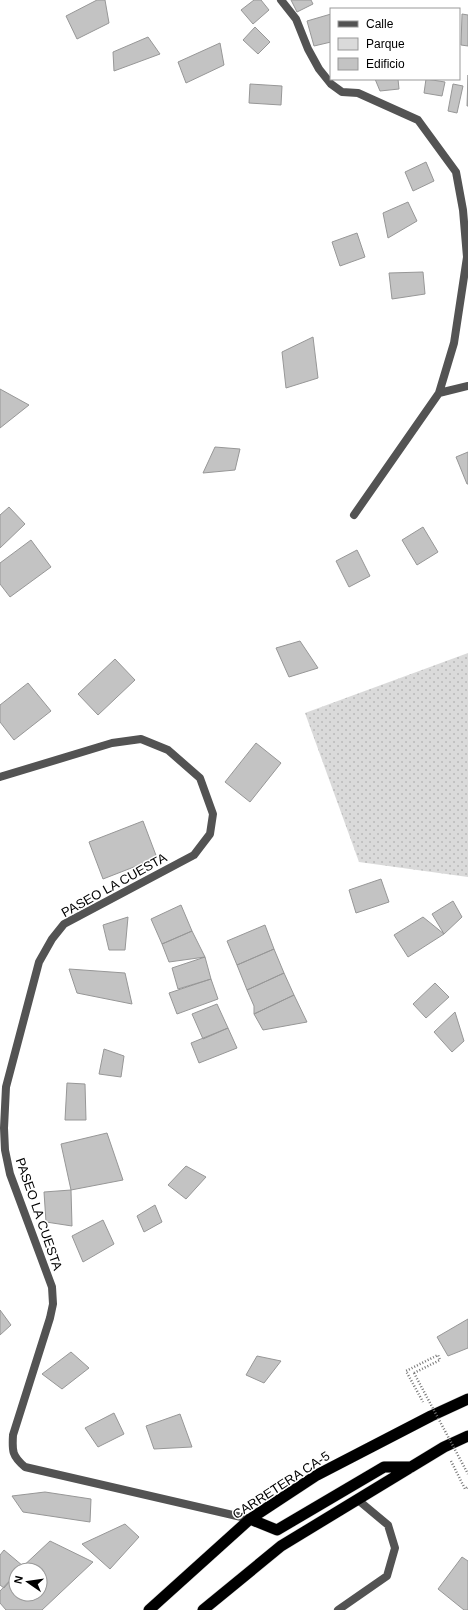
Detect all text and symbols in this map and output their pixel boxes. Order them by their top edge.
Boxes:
legend [330,8,460,80]
text: Calle [366,17,394,31]
text: Parque [366,37,405,51]
text: Edificio [366,57,405,71]
street label: PASEO LA CUESTA [59,850,170,920]
street label: PASEO LA CUESTA [13,1156,65,1273]
street label: CARRETERA CA-5 [230,1448,332,1522]
north arrow [8,1562,48,1602]
text: N [12,1574,25,1585]

